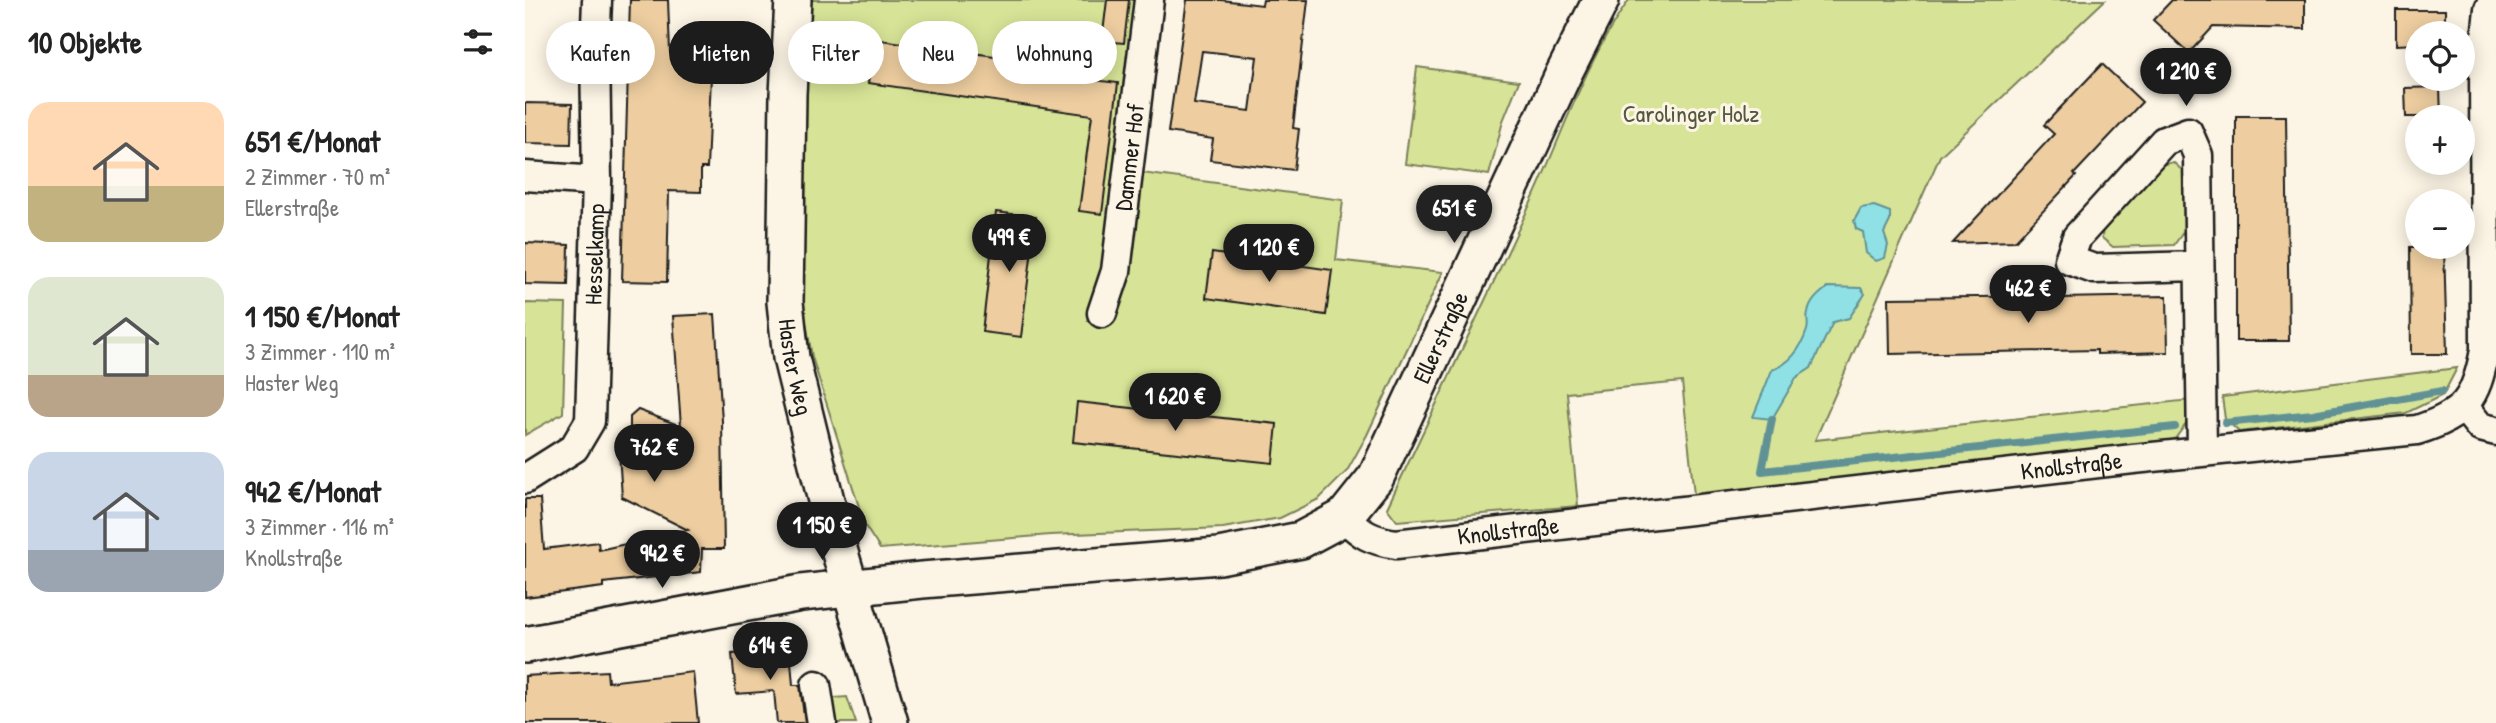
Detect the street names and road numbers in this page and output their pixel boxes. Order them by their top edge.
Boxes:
street label: Dammer Hof [1107,101,1151,212]
street label: Hesselkamp [576,203,611,305]
street label: Ellerstraße [1405,285,1475,388]
street label: Haster Weg [772,317,821,418]
street label: Knollstraße [2019,443,2124,487]
street label: Knollstraße [1456,508,1561,552]

